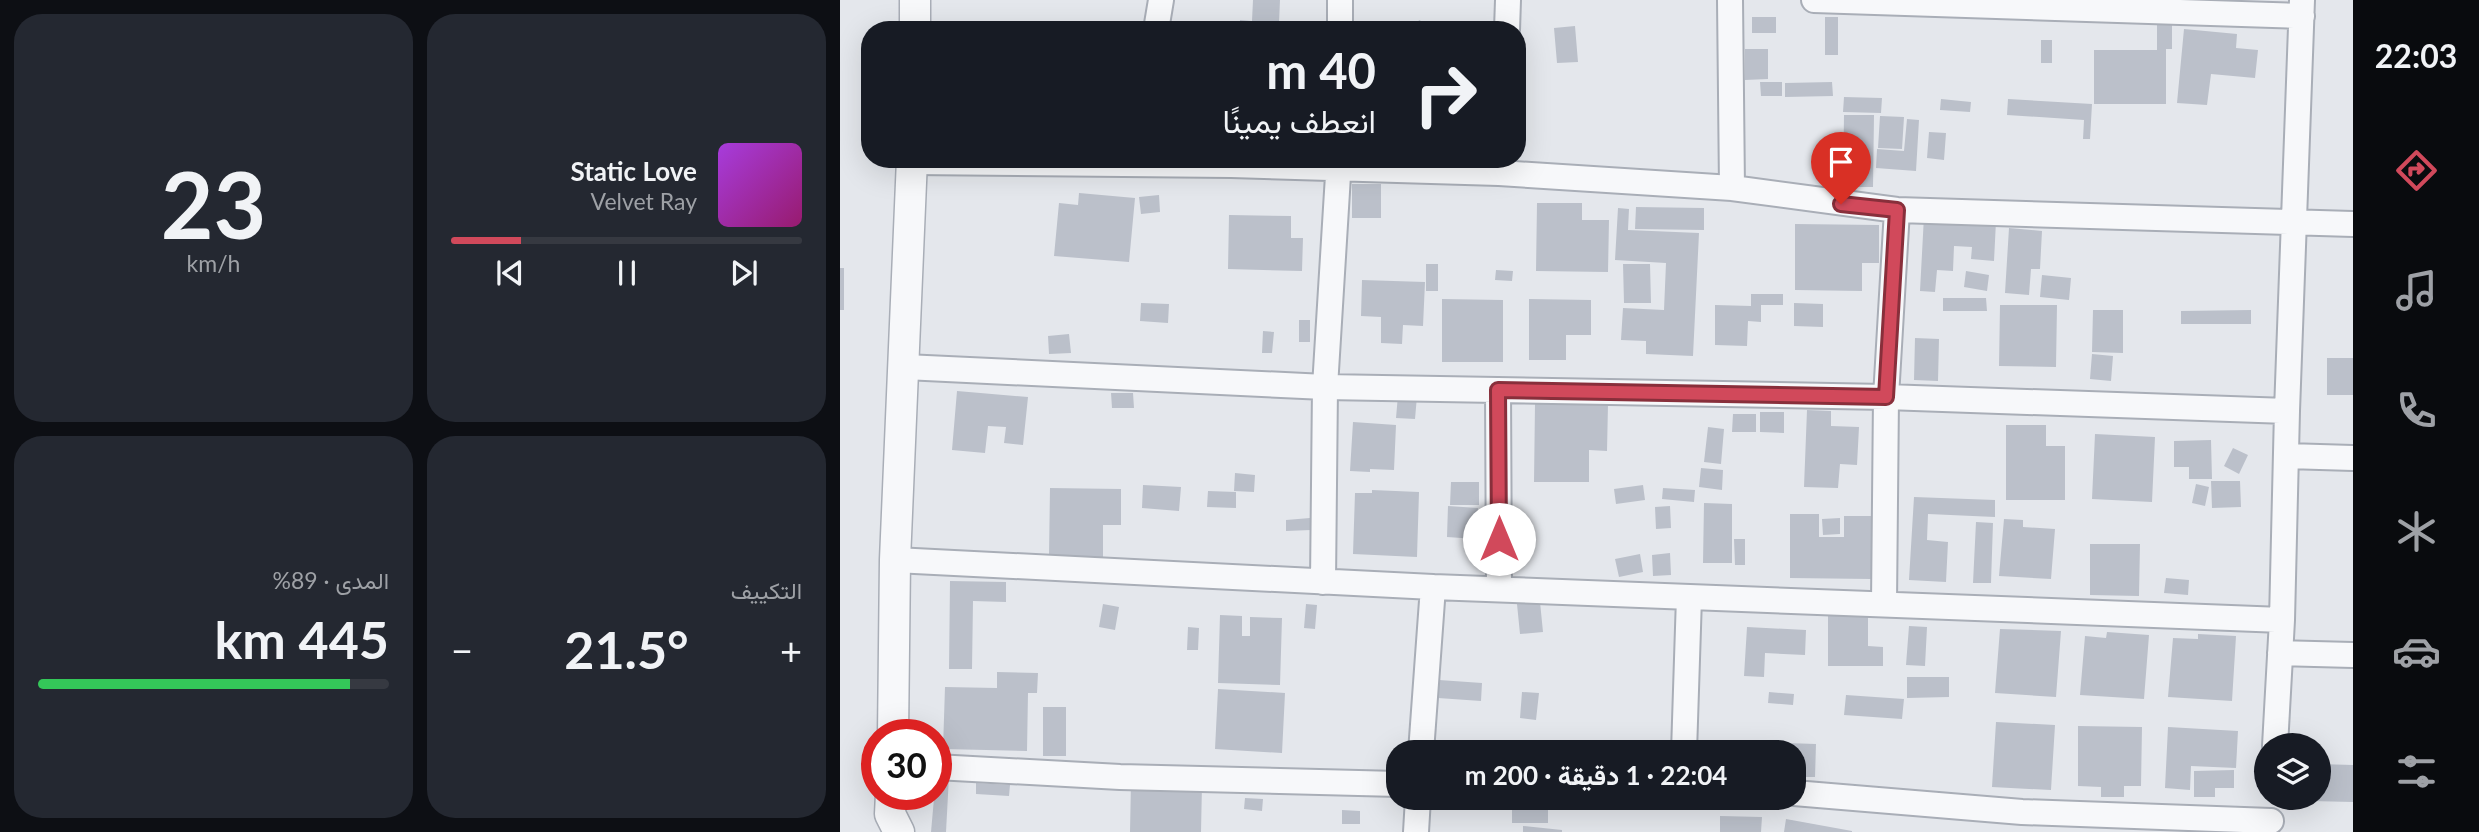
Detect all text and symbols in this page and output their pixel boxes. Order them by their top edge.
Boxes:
text: 22:03 [2375,36,2457,75]
text: 40 m [1266,41,1376,99]
icon: right [1400,49,1491,140]
text: انعطف يمينًا [1223,101,1376,140]
pin [1811,132,1871,204]
icon: arrive [1822,143,1860,181]
icon: directions [2392,146,2441,195]
text: 23 [161,149,266,258]
text: Static Love [570,155,697,187]
text: Velvet Ray [591,187,697,215]
text: km/h [187,249,240,277]
icon: previous [491,254,529,292]
icon: pause [608,254,646,292]
icon: next [725,254,763,292]
icon: music [2392,266,2441,315]
icon: phone [2392,386,2441,435]
position arrow [1462,502,1536,576]
icon: climate [2392,507,2441,556]
text: المدى · 89% [273,566,389,594]
text: التكييف [731,576,802,604]
text: 445 km [215,608,389,670]
text: 21.5° [564,618,689,680]
text: − [451,627,473,673]
text: + [780,627,802,673]
icon: car [2392,627,2441,676]
speed limit sign: 30 [861,719,952,810]
map controls [2254,733,2331,810]
button: layers [2254,733,2331,810]
icon: filters [2392,747,2441,796]
text: 22:04 · 1 دقيقة · 200 m [1465,759,1727,791]

